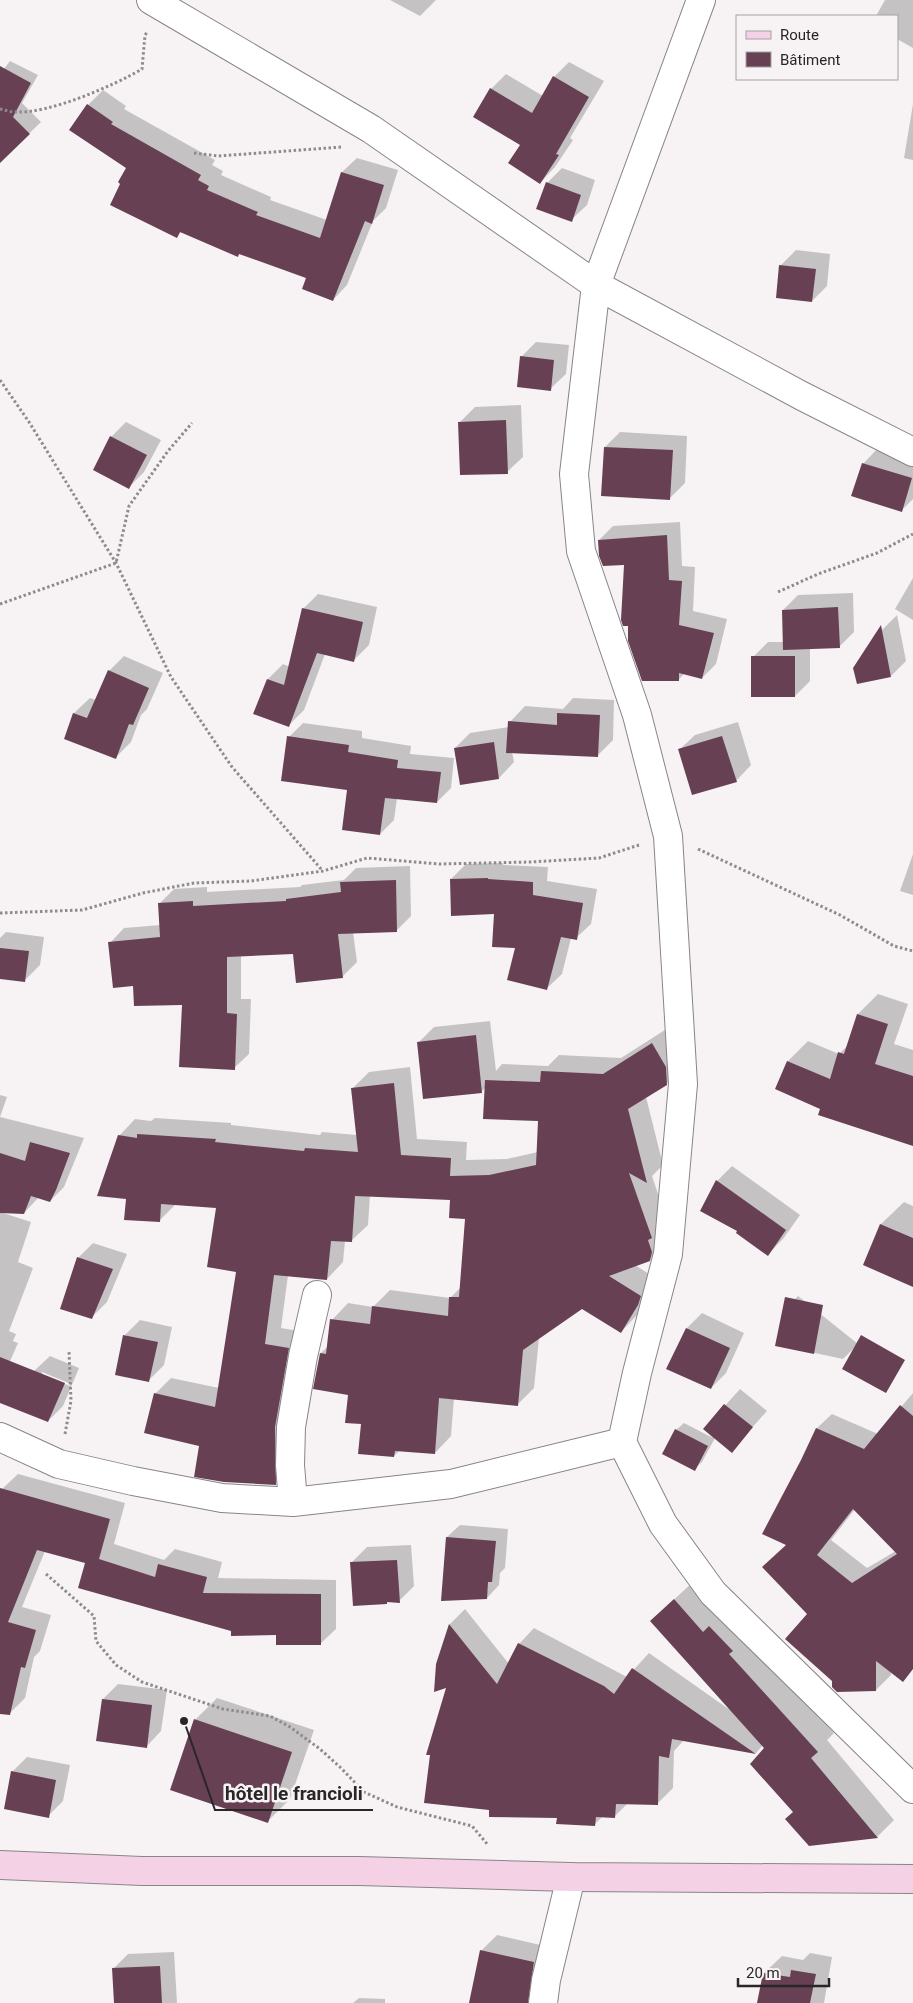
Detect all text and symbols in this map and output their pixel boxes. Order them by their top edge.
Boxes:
legend [736,15,898,80]
text: Route [780,26,819,44]
text: Bâtiment [780,51,840,69]
callout: hôtel le francioli [215,1776,373,1810]
text: hôtel le francioli [225,1782,363,1805]
scale bar [738,1956,829,1988]
text: 20 m [746,1964,780,1982]

